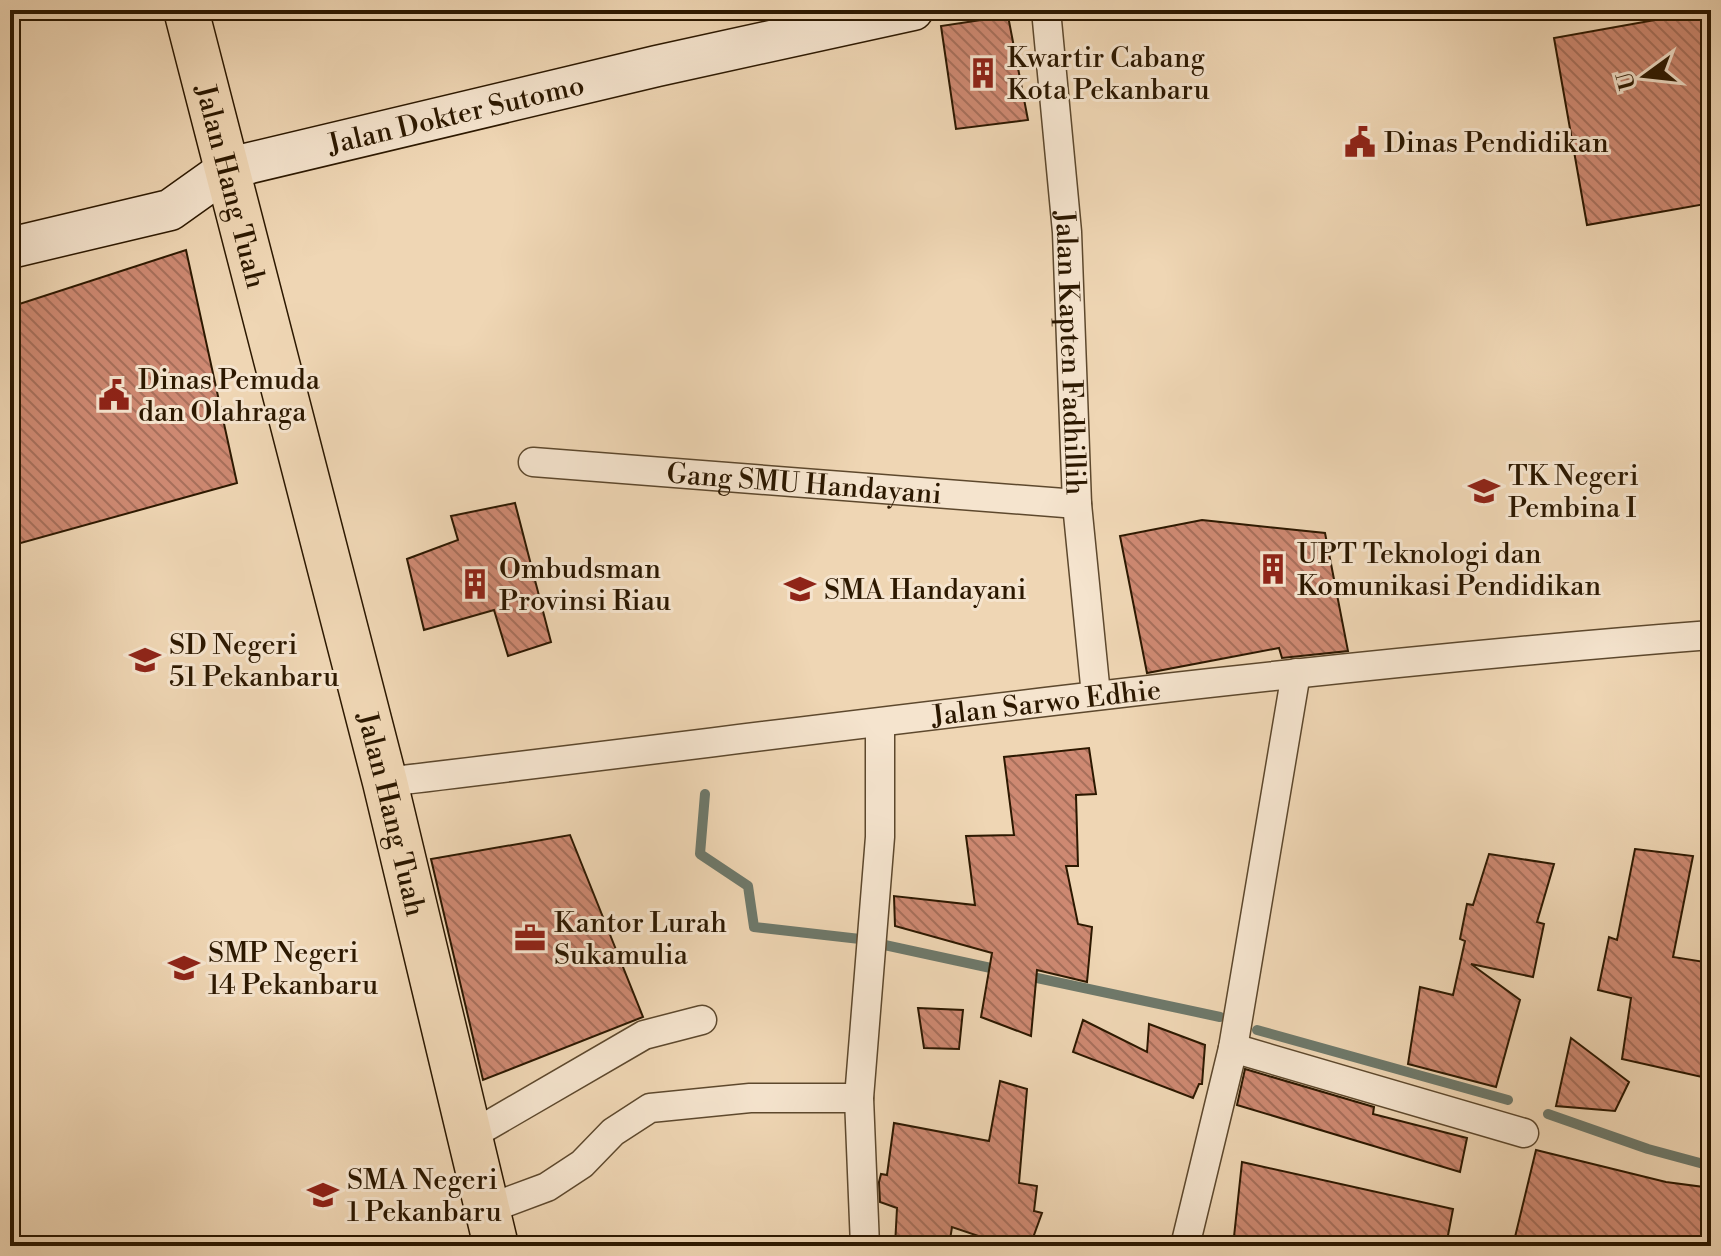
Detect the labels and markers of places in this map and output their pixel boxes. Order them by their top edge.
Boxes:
place label: Kwartir Cabang Kota Pekanbaru [1007,41,1210,108]
building icon: Kwartir Cabang Kota Pekanbaru [966,56,1000,90]
public building icon: Dinas Pendidikan [1343,125,1377,159]
place label: Dinas Pendidikan [1384,126,1609,161]
place label: Dinas Pemuda dan Olahraga [138,363,321,430]
public building icon: Dinas Pemuda dan Olahraga [97,378,131,412]
place label: TK Negeri Pembina I [1508,459,1639,526]
school or university icon: TK Negeri Pembina I [1467,474,1501,508]
place label: UPT Teknologi dan Komunikasi Pendidikan [1297,537,1601,604]
place label: Ombudsman Provinsi Riau [499,552,671,619]
building icon: UPT Teknologi dan Komunikasi Pendidikan [1256,552,1290,586]
building icon: Ombudsman Provinsi Riau [458,567,492,601]
school or university icon: SMA Handayani [783,572,817,606]
place label: SMA Handayani [824,573,1027,608]
place label: SD Negeri 51 Pekanbaru [169,628,339,695]
school or university icon: SD Negeri 51 Pekanbaru [128,643,162,677]
place label: Kantor Lurah Sukamulia [554,906,727,973]
office icon: Kantor Lurah Sukamulia [513,921,547,955]
place label: SMP Negeri 14 Pekanbaru [208,936,378,1003]
school or university icon: SMP Negeri 14 Pekanbaru [167,951,201,985]
place label: SMA Negeri 1 Pekanbaru [347,1163,502,1230]
school or university icon: SMA Negeri 1 Pekanbaru [306,1178,340,1212]

